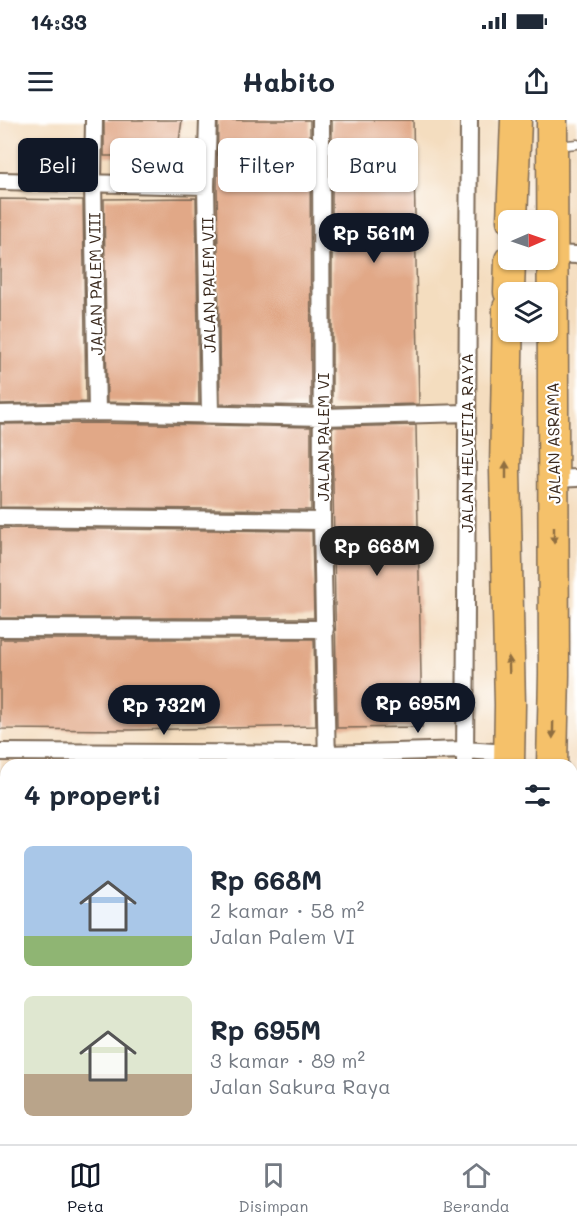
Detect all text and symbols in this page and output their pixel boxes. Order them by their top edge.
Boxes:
text: 14:33 [30,7,87,36]
text: Habito [242,64,335,99]
icon: menu [24,65,57,98]
icon: share [520,65,553,98]
chip: Beli [18,138,98,192]
chip: Sewa [110,138,206,192]
chip: Filter [218,138,316,192]
chip: Baru [328,138,418,192]
north arrow [498,210,558,270]
map controls [498,210,558,342]
street label: JALAN PALEM VIII [83,213,107,355]
pin: Rp 561M [319,213,429,264]
street label: JALAN PALEM VII [196,217,220,353]
text: Rp 561M [333,219,415,245]
button: layers [498,282,558,342]
street label: JALAN HELVETIA RAYA [456,353,477,533]
street label: JALAN PALEM VI [312,373,333,501]
street label: JALAN ASRAMA [541,382,565,504]
one-way arrow [501,460,511,479]
pin: Rp 668M [322,526,432,577]
one-way arrow [549,526,559,545]
text: Rp 668M [334,532,420,558]
one-way arrow [504,655,513,674]
pin: Rp 695M [363,683,473,734]
pin: Rp 732M [109,685,219,736]
text: Rp 695M [375,689,461,715]
text: Rp 732M [122,691,206,717]
one-way arrow [548,721,558,740]
text: 4 properti [24,778,161,812]
icon: filters [521,779,554,812]
text: Rp 668M [210,863,322,897]
icon: home [72,870,144,942]
text: 2 kamar · 58 m² [210,897,364,923]
text: Jalan Palem VI [210,923,354,949]
text: Rp 695M [210,1013,321,1047]
icon: home [72,1020,144,1092]
text: 3 kamar · 89 m² [210,1047,365,1073]
text: Jalan Sakura Raya [210,1073,391,1099]
tab: Peta [67,1159,104,1216]
tab: Disimpan [238,1159,308,1216]
tab: Beranda [443,1159,510,1216]

